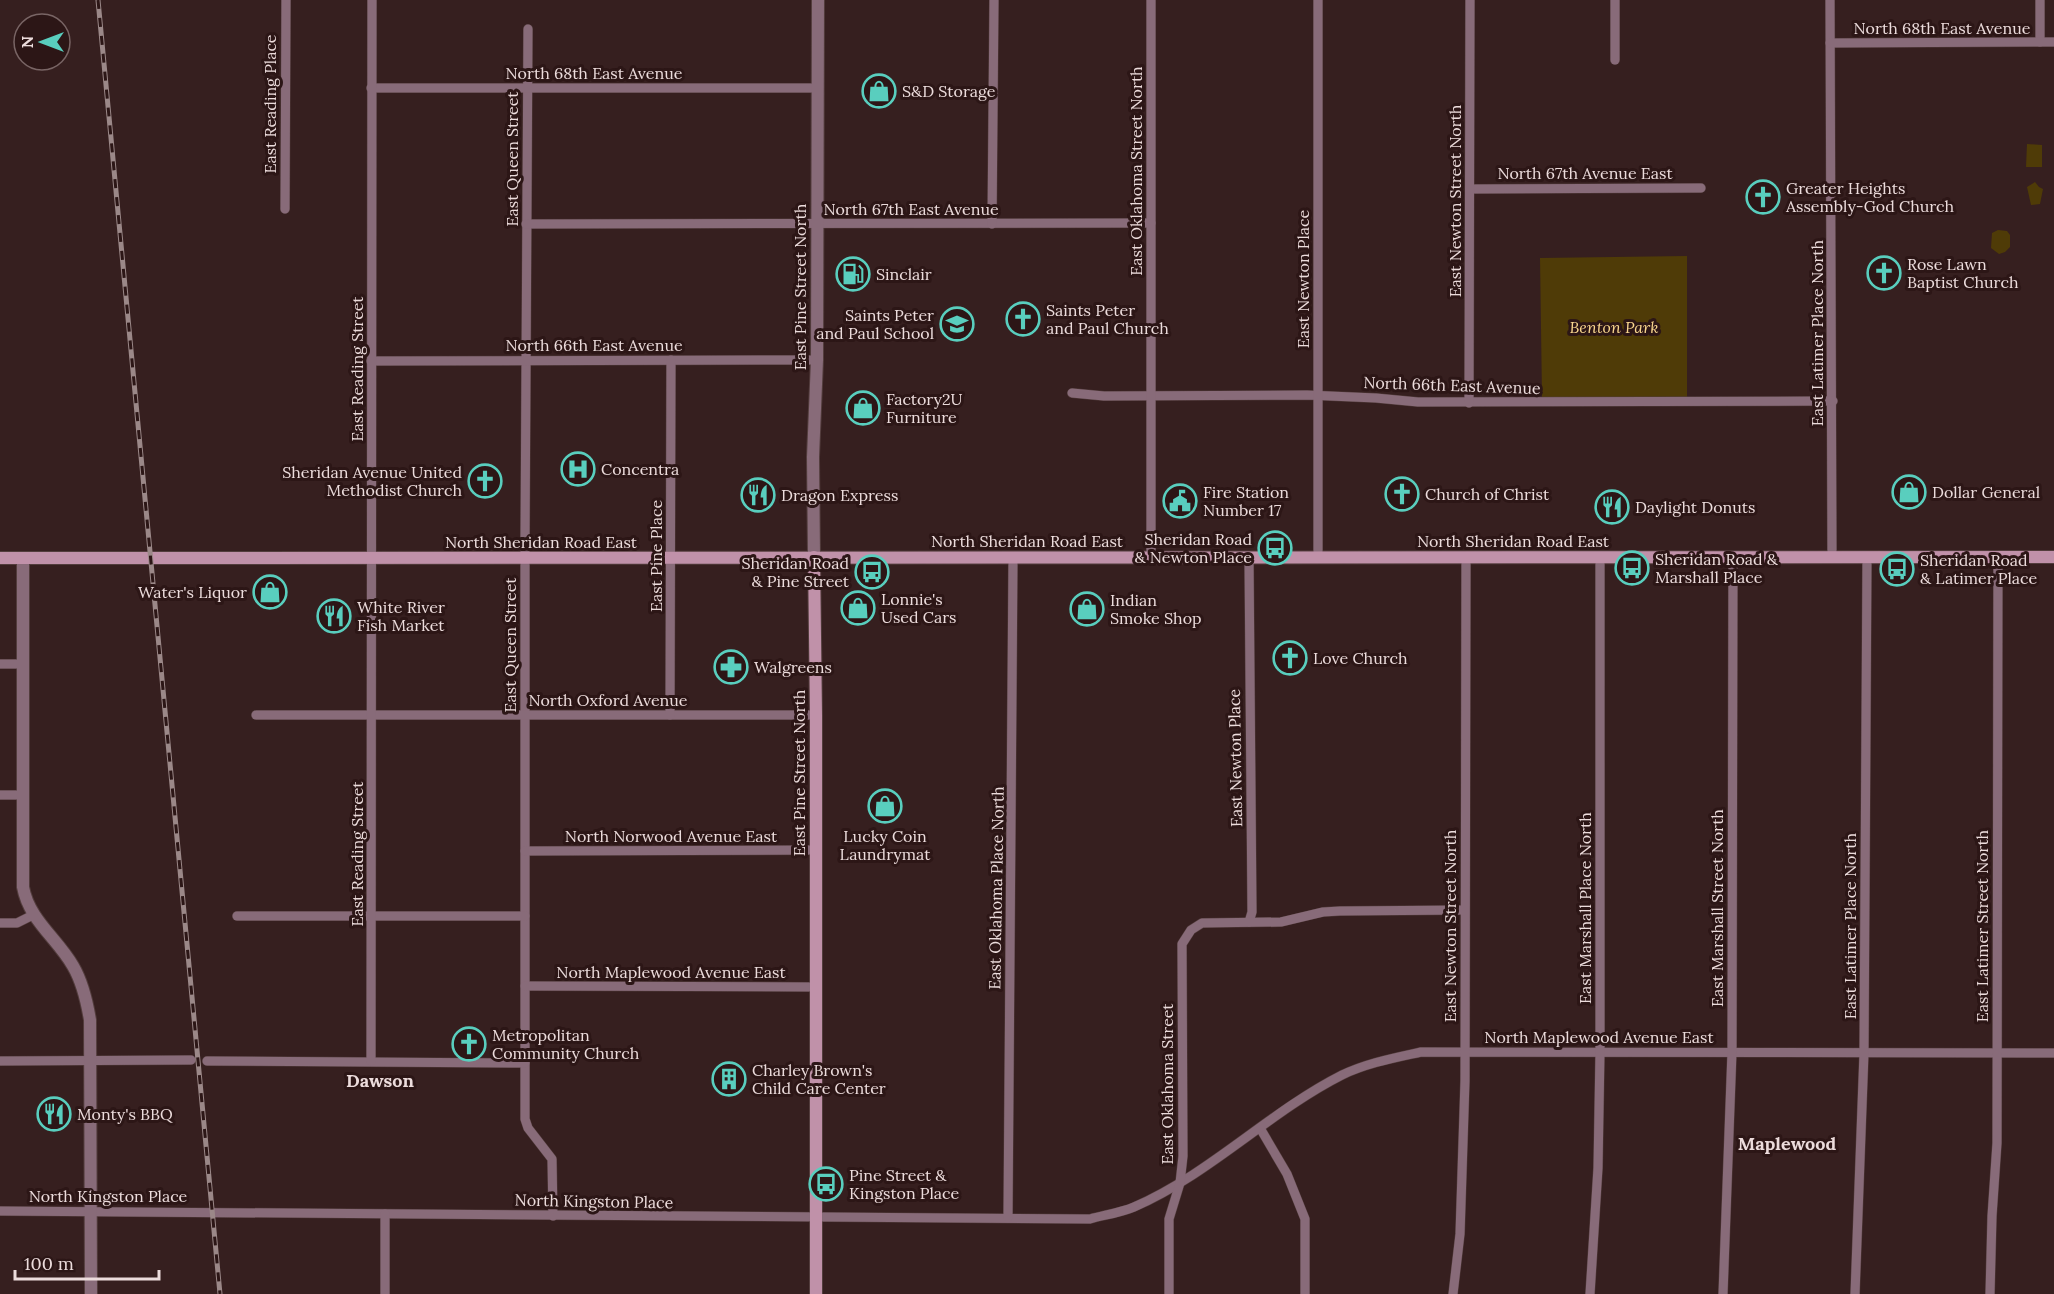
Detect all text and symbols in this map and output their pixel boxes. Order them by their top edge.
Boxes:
north arrow [12,12,72,72]
street label: North 68th East Avenue [1854,18,2031,38]
street label: East Reading Place [260,34,280,174]
text: N [17,36,37,48]
street label: North 68th East Avenue [506,63,683,83]
street label: East Oklahoma Street North [1126,66,1146,276]
shop icon: S&D Storage [861,73,897,109]
place label: S&D Storage [902,81,996,101]
street label: East Queen Street [502,91,522,226]
street label: East Newton Street North [1445,104,1465,297]
street label: North 67th Avenue East [1497,163,1673,183]
place label: Greater Heights Assembly-God Church [1785,178,1955,216]
church icon: Greater Heights Assembly-God Church [1745,179,1781,215]
street label: North 67th East Avenue [823,199,999,219]
street label: East Pine Street North [790,203,810,370]
street label: East Newton Place [1293,210,1313,348]
street label: East Latimer Place North [1807,239,1827,426]
place label: Rose Lawn Baptist Church [1907,254,2019,292]
church icon: Rose Lawn Baptist Church [1866,255,1902,291]
fuel station icon: Sinclair [835,256,871,292]
place label: Sinclair [876,264,932,284]
street label: East Reading Street [347,296,367,442]
place label: Saints Peter and Paul Church [1046,300,1169,338]
church icon: Saints Peter and Paul Church [1005,301,1041,337]
place label: Saints Peter and Paul School [816,305,934,343]
school or university icon: Saints Peter and Paul School [939,306,975,342]
park label: Benton Park [1569,317,1659,337]
street label: North 66th East Avenue [505,335,683,355]
street label: North 66th East Avenue [1363,372,1541,398]
place label: Factory2U Furniture [886,389,963,427]
shop icon: Factory2U Furniture [845,390,881,426]
hospital icon: Concentra [560,451,596,487]
place label: Concentra [601,459,679,479]
place label: Sheridan Avenue United Methodist Church [282,462,462,500]
church icon: Sheridan Avenue United Methodist Church [467,463,503,499]
shop icon: Dollar General [1891,474,1927,510]
church icon: Church of Christ [1384,476,1420,512]
restaurant icon: Dragon Express [740,477,776,513]
place label: Fire Station Number 17 [1203,482,1289,520]
place label: Dollar General [1932,482,2040,502]
public building icon: Fire Station Number 17 [1162,483,1198,519]
place label: Church of Christ [1425,484,1550,504]
place label: Dragon Express [781,485,898,505]
restaurant icon: Daylight Donuts [1594,489,1630,525]
place label: Daylight Donuts [1635,497,1755,517]
street label: East Pine Place [646,500,666,612]
place label: Sheridan Road & Newton Place [1134,529,1252,567]
bus stop icon: Sheridan Road & Newton Place [1257,530,1293,566]
street label: North Sheridan Road East [931,531,1124,551]
street label: North Sheridan Road East [1417,531,1610,551]
street label: North Sheridan Road East [445,532,638,552]
place label: Sheridan Road & Marshall Place [1655,549,1779,587]
bus stop icon: Sheridan Road & Marshall Place [1614,550,1650,586]
place label: Sheridan Road & Latimer Place [1920,550,2038,588]
bus stop icon: Sheridan Road & Latimer Place [1879,551,1915,587]
place label: Sheridan Road & Pine Street [741,553,850,591]
bus stop icon: Sheridan Road & Pine Street [854,554,890,590]
shop icon: Water's Liquor [252,574,288,610]
street label: East Queen Street [500,577,520,712]
place label: Water's Liquor [138,582,247,602]
place label: Lonnie's Used Cars [881,589,956,627]
shop icon: Lonnie's Used Cars [840,590,876,626]
place label: Indian Smoke Shop [1110,590,1202,628]
shop icon: Indian Smoke Shop [1069,591,1105,627]
place label: White River Fish Market [357,597,445,635]
restaurant icon: White River Fish Market [316,598,352,634]
church icon: Love Church [1272,640,1308,676]
place label: Love Church [1313,648,1408,668]
pharmacy icon: Walgreens [713,649,749,685]
place label: Walgreens [754,657,832,677]
street label: East Newton Place [1224,688,1246,827]
street label: East Pine Street North [789,689,809,856]
street label: North Oxford Avenue [528,690,688,710]
street label: East Reading Street [347,781,367,927]
street label: East Oklahoma Place North [984,786,1008,990]
shop icon: Lucky Coin Laundrymat [867,788,903,824]
street label: East Marshall Street North [1707,809,1727,1007]
street label: East Marshall Place North [1575,812,1595,1004]
street label: North Norwood Avenue East [565,826,778,846]
place label: Lucky Coin Laundrymat [840,826,931,864]
street label: East Newton Street North [1440,829,1460,1022]
street label: East Latimer Street North [1972,829,1992,1022]
street label: East Latimer Place North [1840,832,1860,1019]
street label: North Maplewood Avenue East [556,962,786,982]
street label: East Oklahoma Street [1157,1003,1177,1165]
place label: Metropolitan Community Church [492,1025,640,1063]
church icon: Metropolitan Community Church [451,1026,487,1062]
street label: North Maplewood Avenue East [1484,1027,1714,1047]
place label: Charley Brown's Child Care Center [752,1060,886,1098]
building icon: Charley Brown's Child Care Center [711,1061,747,1097]
district label: Dawson [346,1069,414,1092]
restaurant icon: Monty's BBQ [36,1096,72,1132]
place label: Monty's BBQ [77,1104,173,1124]
district label: Maplewood [1738,1132,1836,1155]
place label: Pine Street & Kingston Place [849,1165,960,1203]
bus stop icon: Pine Street & Kingston Place [808,1166,844,1202]
street label: North Kingston Place [29,1186,188,1206]
street label: North Kingston Place [515,1190,674,1212]
scale bar [15,1243,159,1281]
text: 100 m [24,1252,74,1275]

